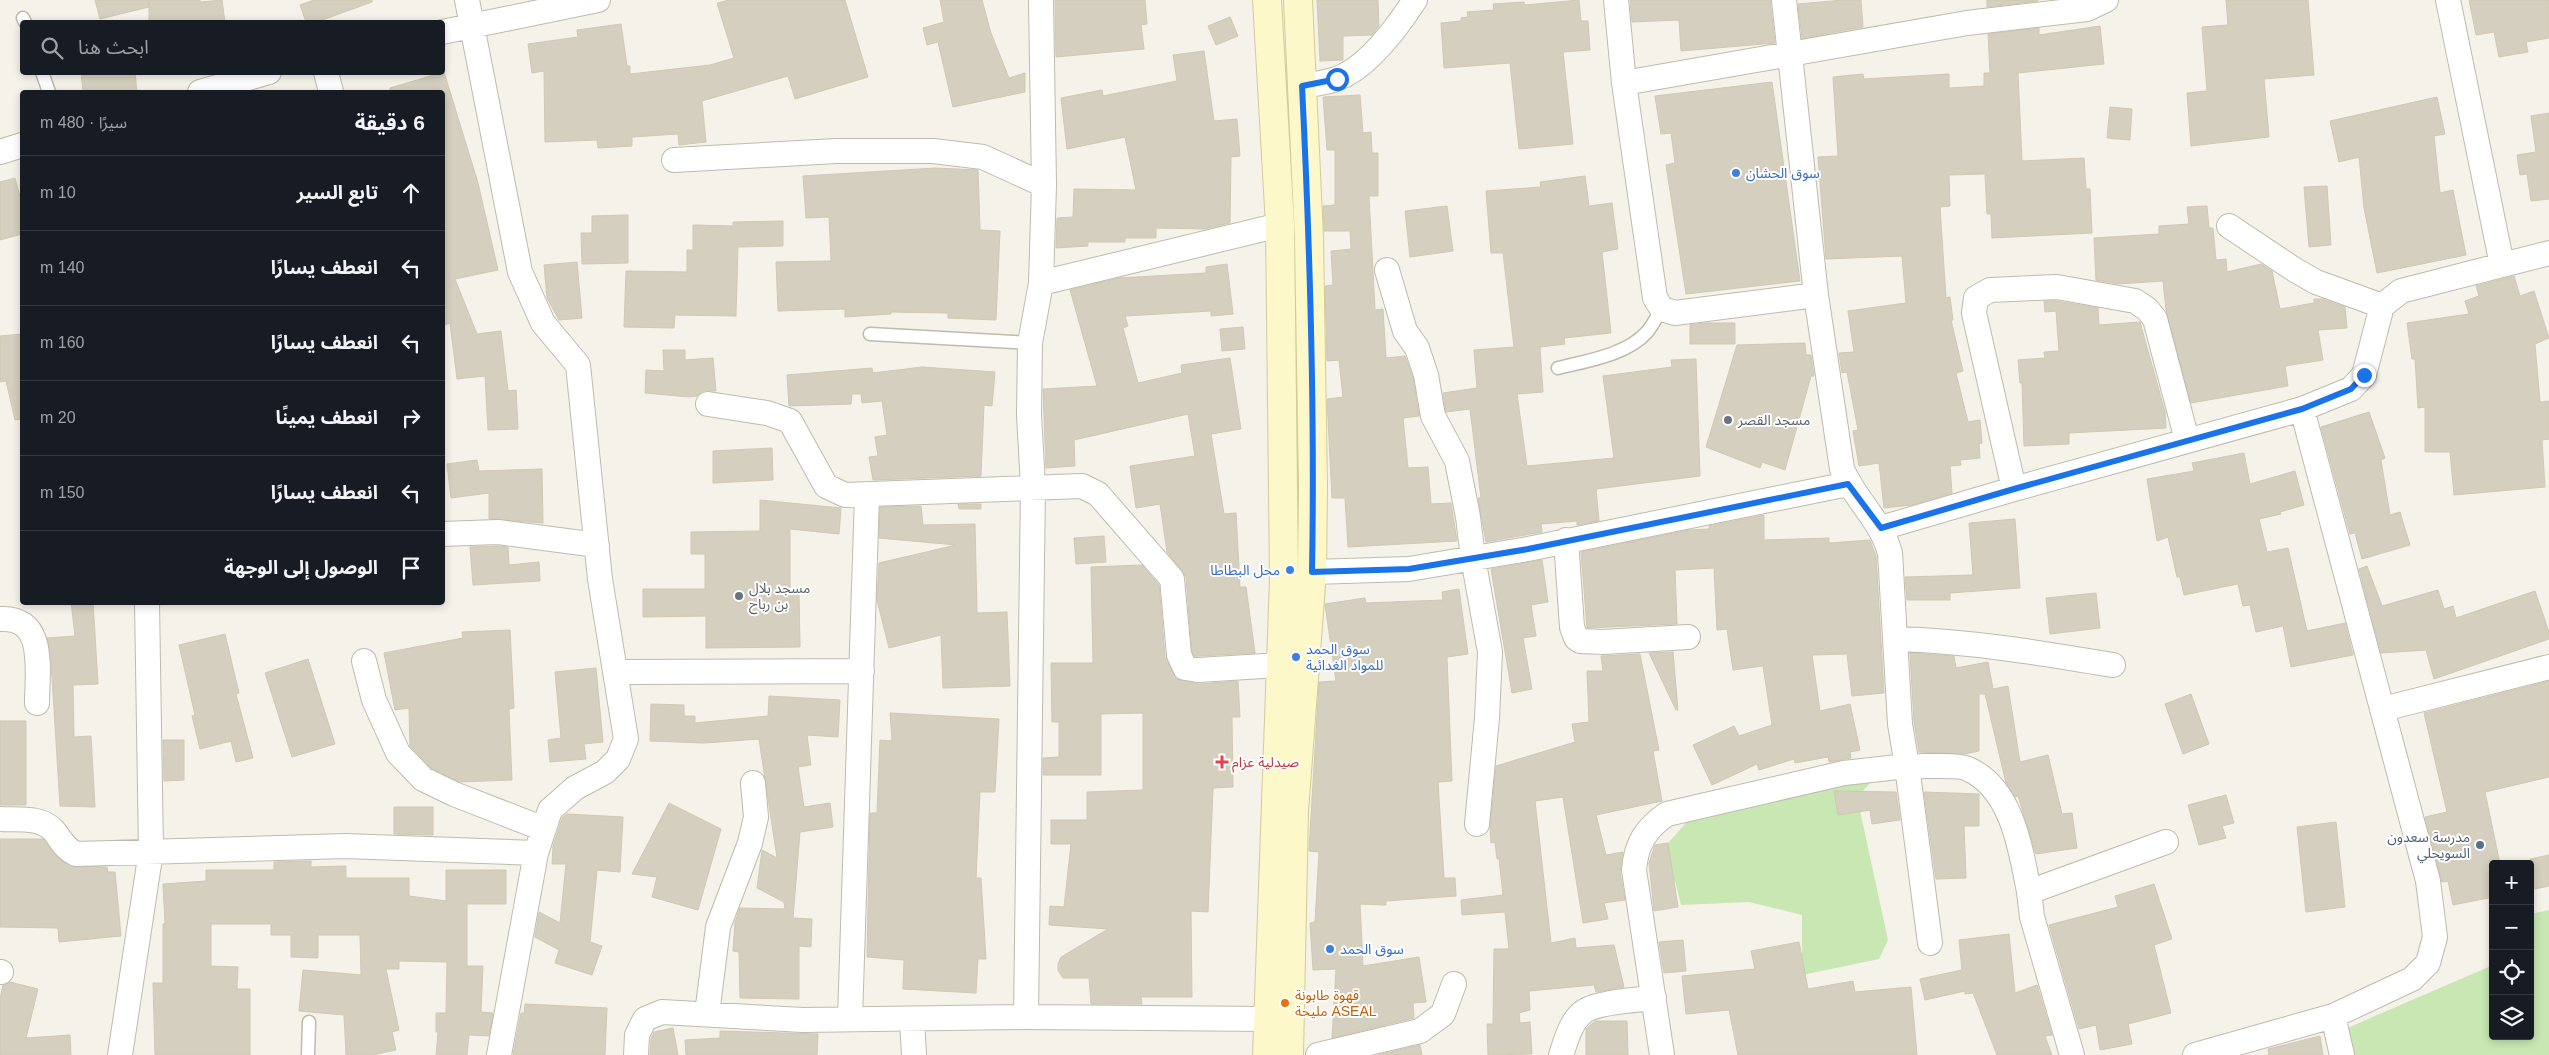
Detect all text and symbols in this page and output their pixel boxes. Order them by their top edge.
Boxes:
search box [20,20,445,75]
icon: search [38,34,66,62]
text: ابحث هنا [78,37,149,58]
route start [1326,68,1349,91]
text: 6 دقيقة [355,111,425,134]
text: سيرًا · 480 m [40,114,127,131]
place label: سوق الحشان [1746,165,1820,182]
marker: سوق الحشان [1730,167,1742,179]
icon: ahead [397,179,425,207]
text: تابع السير [296,182,378,203]
text: 10 m [40,184,76,201]
icon: left [397,254,425,282]
text: انعطف يسارًا [271,257,378,278]
text: 140 m [40,259,84,276]
icon: left [397,329,425,357]
text: انعطف يسارًا [271,332,378,353]
text: 160 m [40,334,84,351]
route end [2353,364,2376,387]
icon: right [397,404,425,432]
text: انعطف يمينًا [276,407,378,428]
text: 20 m [40,409,76,426]
place label: مسجد القصر [1737,412,1810,429]
marker: مسجد القصر [1722,414,1734,426]
icon: left [397,479,425,507]
text: انعطف يسارًا [271,482,378,503]
text: 150 m [40,484,84,501]
icon: arrive [397,554,425,582]
text: الوصول إلى الوجهة [224,557,378,578]
place label: محل البطاطا [1210,562,1280,579]
marker: محل البطاطا [1284,564,1296,576]
place label: مسجد بلال بن رباح [749,580,810,615]
marker: مسجد بلال بن رباح [733,590,745,602]
place label: سوق الحمد للمواد الغدائية [1306,641,1383,674]
marker: سوق الحمد للمواد الغدائية [1290,651,1302,663]
place label: صيدلية عزام [1232,754,1300,773]
marker: صيدلية عزام [1216,756,1228,768]
place label: مدرسة سعدون السويحلي [2387,829,2470,864]
marker: مدرسة سعدون السويحلي [2474,839,2486,851]
map controls [2489,860,2534,1040]
button: + [2489,860,2534,905]
button: − [2489,905,2534,950]
place label: سوق الحمد [1340,941,1404,958]
marker: سوق الحمد [1324,943,1336,955]
button: locate [2489,950,2534,995]
place label: قهوة طابونة مليحة ASEAL [1295,987,1377,1019]
button: layers [2489,995,2534,1040]
marker: قهوة طابونة مليحة ASEAL [1279,997,1291,1009]

